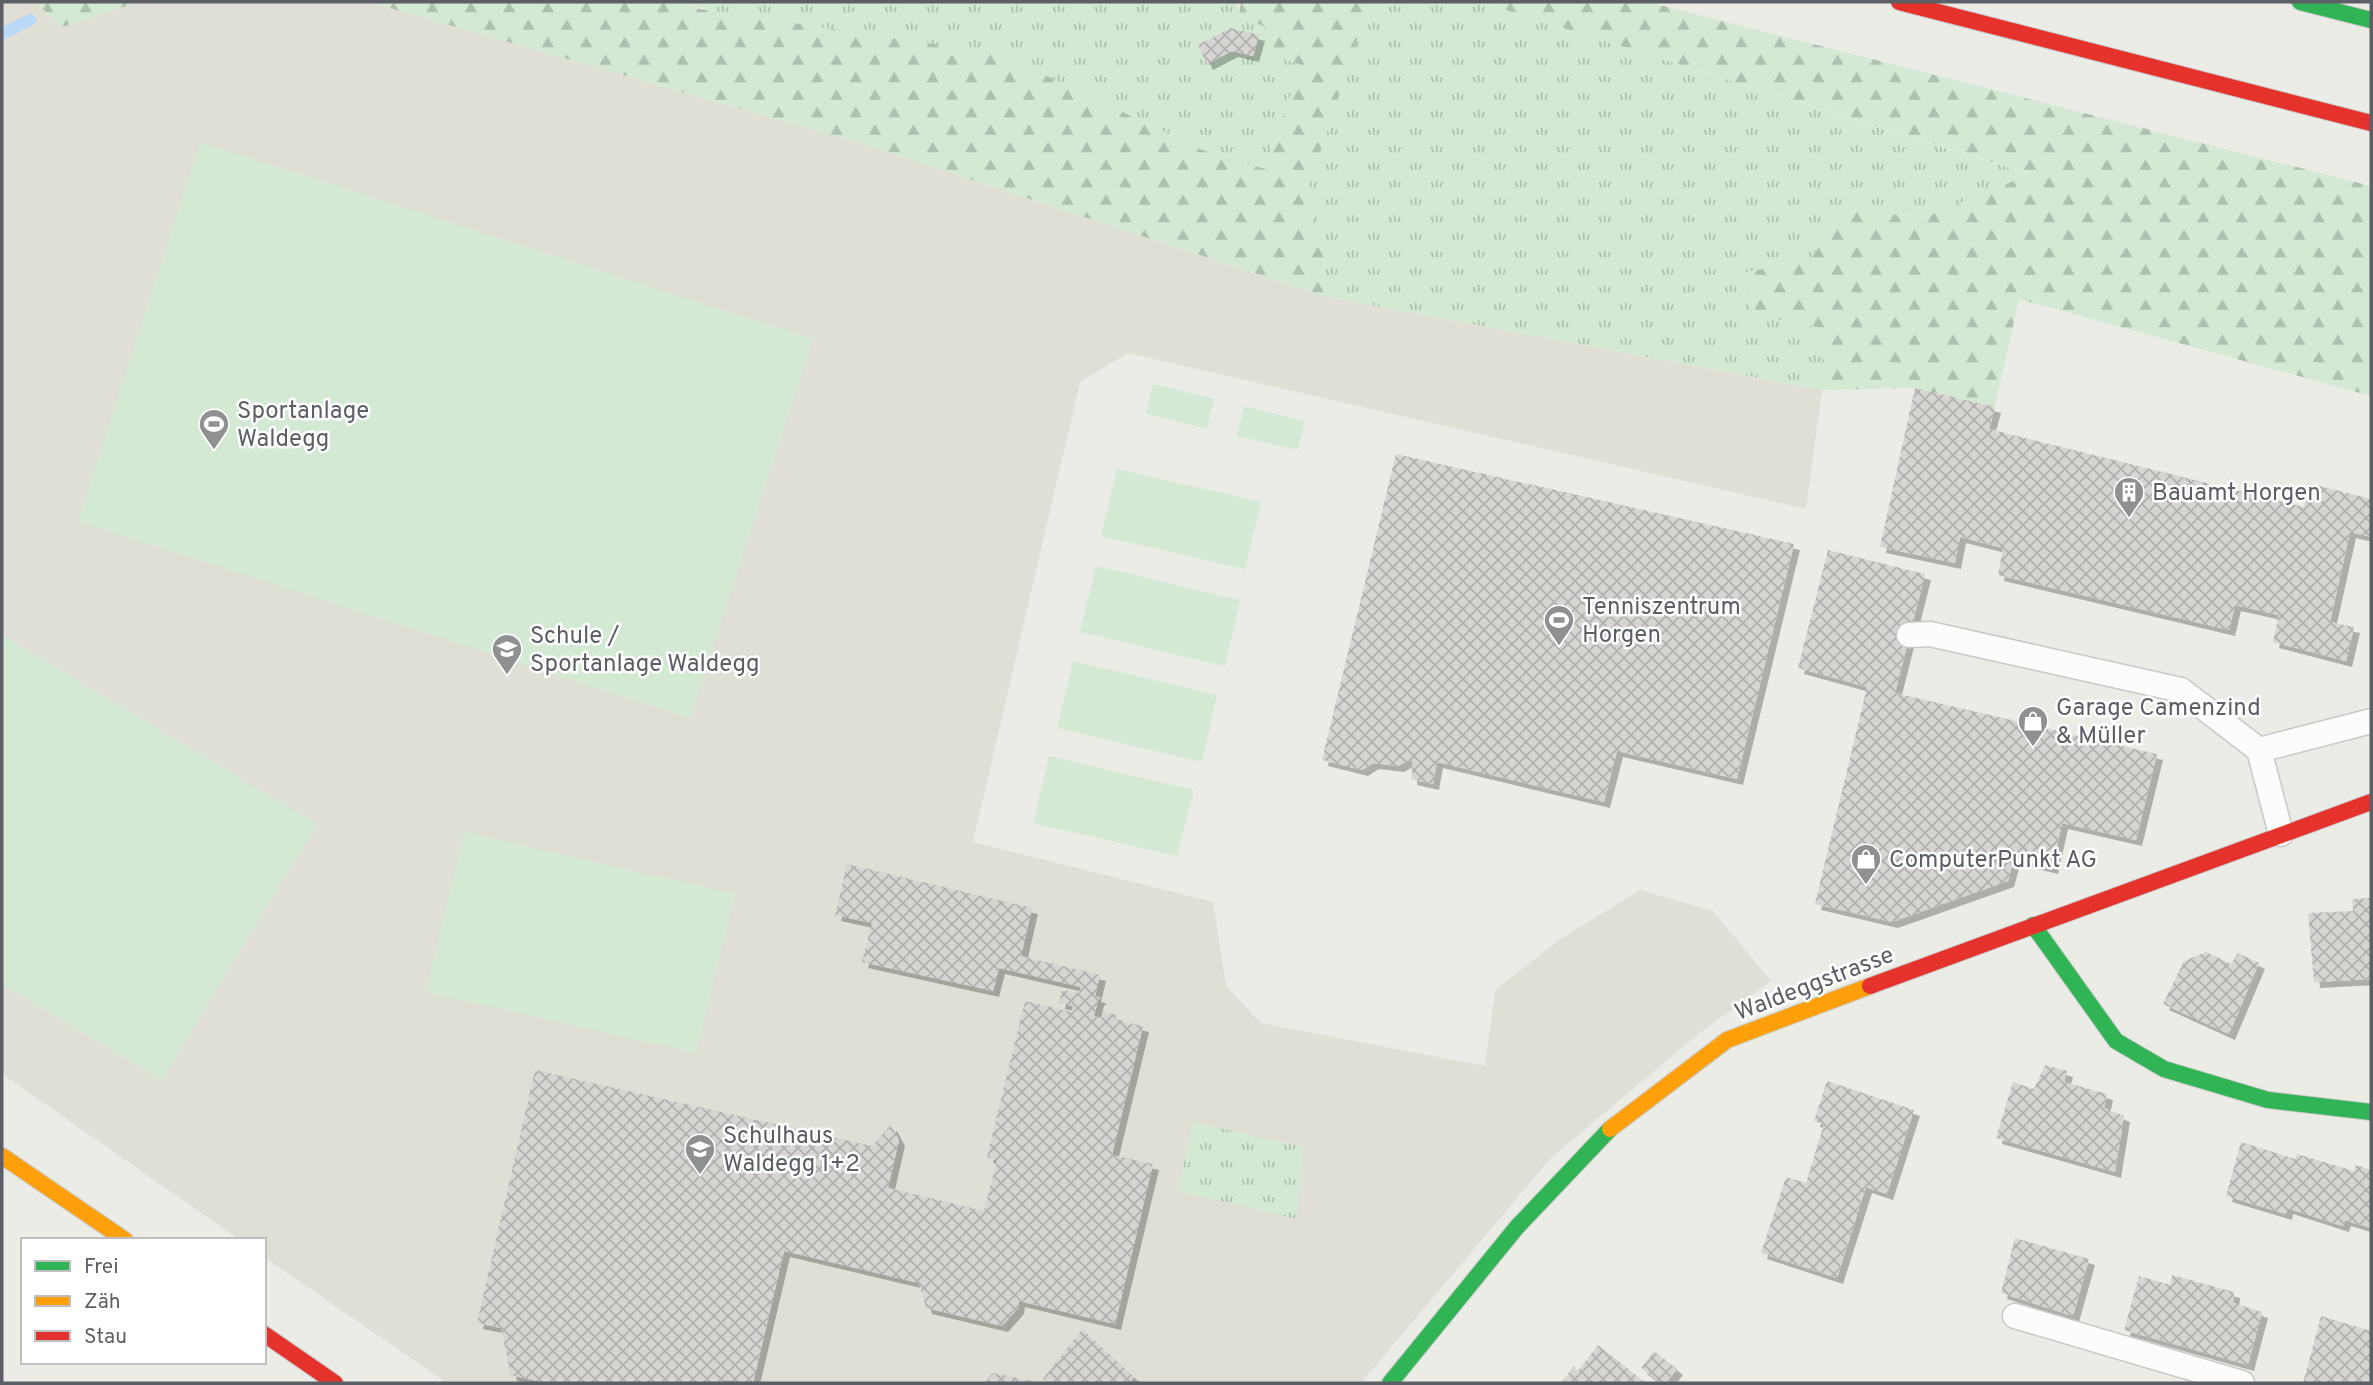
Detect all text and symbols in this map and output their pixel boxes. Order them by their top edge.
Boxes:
place label: Sportanlage Waldegg [237,397,369,455]
sports icon: Sportanlage Waldegg [197,407,231,451]
building icon: Bauamt Horgen [2112,475,2146,519]
place label: Bauamt Horgen [2152,479,2321,509]
place label: Tenniszentrum Horgen [1582,593,1741,651]
sports icon: Tenniszentrum Horgen [1542,603,1576,647]
place label: Schule / Sportanlage Waldegg [530,622,760,680]
school or university icon: Schule / Sportanlage Waldegg [490,632,524,676]
place label: Garage Camenzind & Müller [2056,694,2261,752]
shop icon: Garage Camenzind & Müller [2016,704,2050,748]
shop icon: ComputerPunkt AG [1849,842,1883,886]
place label: ComputerPunkt AG [1889,846,2097,876]
street label: Waldeggstrasse [1731,941,1899,1029]
place label: Schulhaus Waldegg 1+2 [723,1122,860,1180]
school or university icon: Schulhaus Waldegg 1+2 [683,1132,717,1176]
legend [21,1238,266,1364]
text: Frei [84,1254,119,1281]
text: Zäh [84,1289,121,1316]
text: Stau [84,1324,127,1351]

